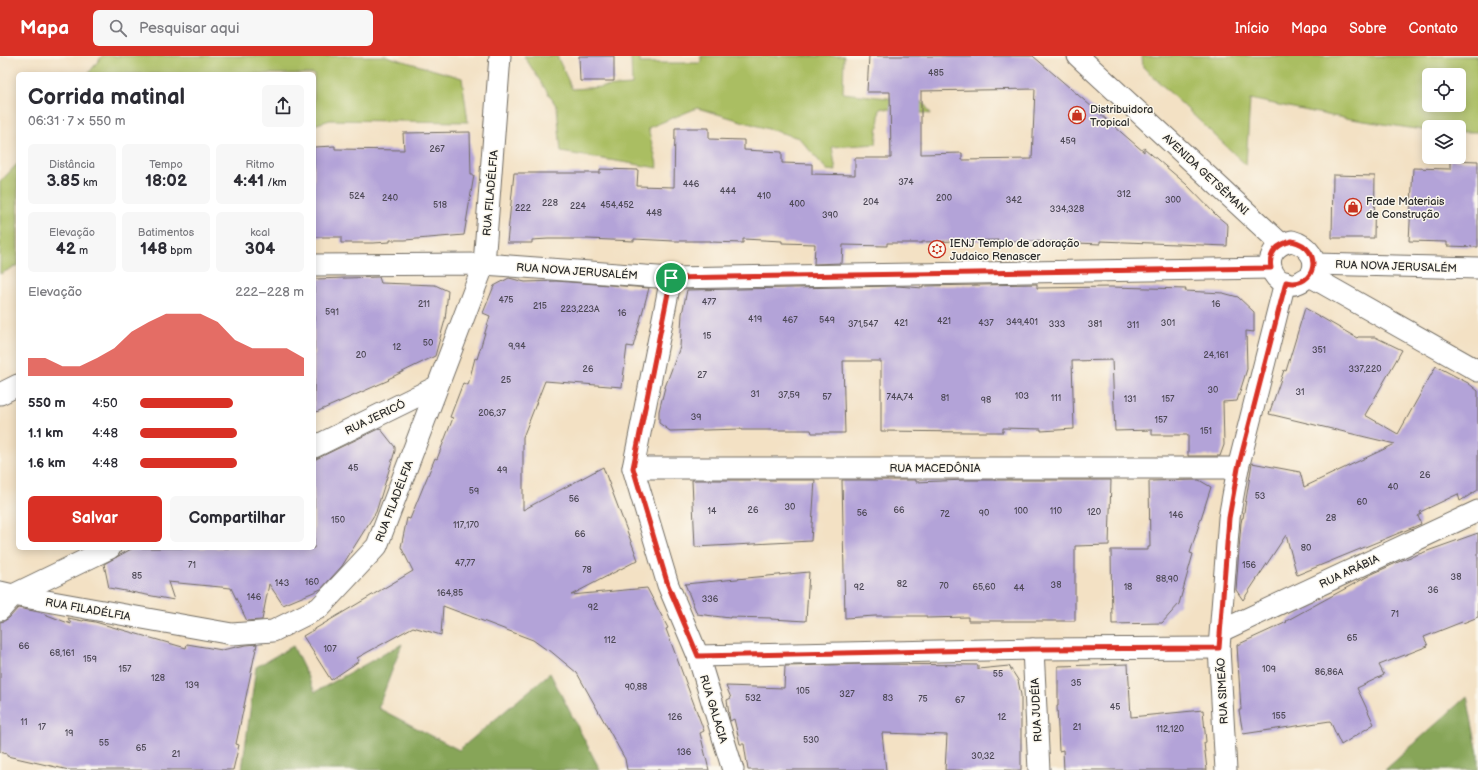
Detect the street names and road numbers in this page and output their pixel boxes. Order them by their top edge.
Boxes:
street label: AVENIDA GETSÊMANI [1160,130,1252,218]
street label: RUA FILADÉLFIA [479,149,501,237]
street label: RUA NOVA JERUSALÉM [1335,257,1457,275]
street label: RUA NOVA JERUSALÉM [516,260,638,282]
street label: RUA JERICÓ [343,396,408,438]
street label: RUA FILADÉLFIA [372,458,416,544]
street label: RUA MACEDÔNIA [890,461,981,475]
street label: RUA ARÁBIA [1317,551,1381,591]
street label: RUA FILADÉLFIA [44,595,132,623]
street label: RUA SIMEÃO [1214,657,1231,725]
street label: RUA GALACIA [697,673,730,745]
street label: RUA JUDÉIA [1027,677,1045,742]

